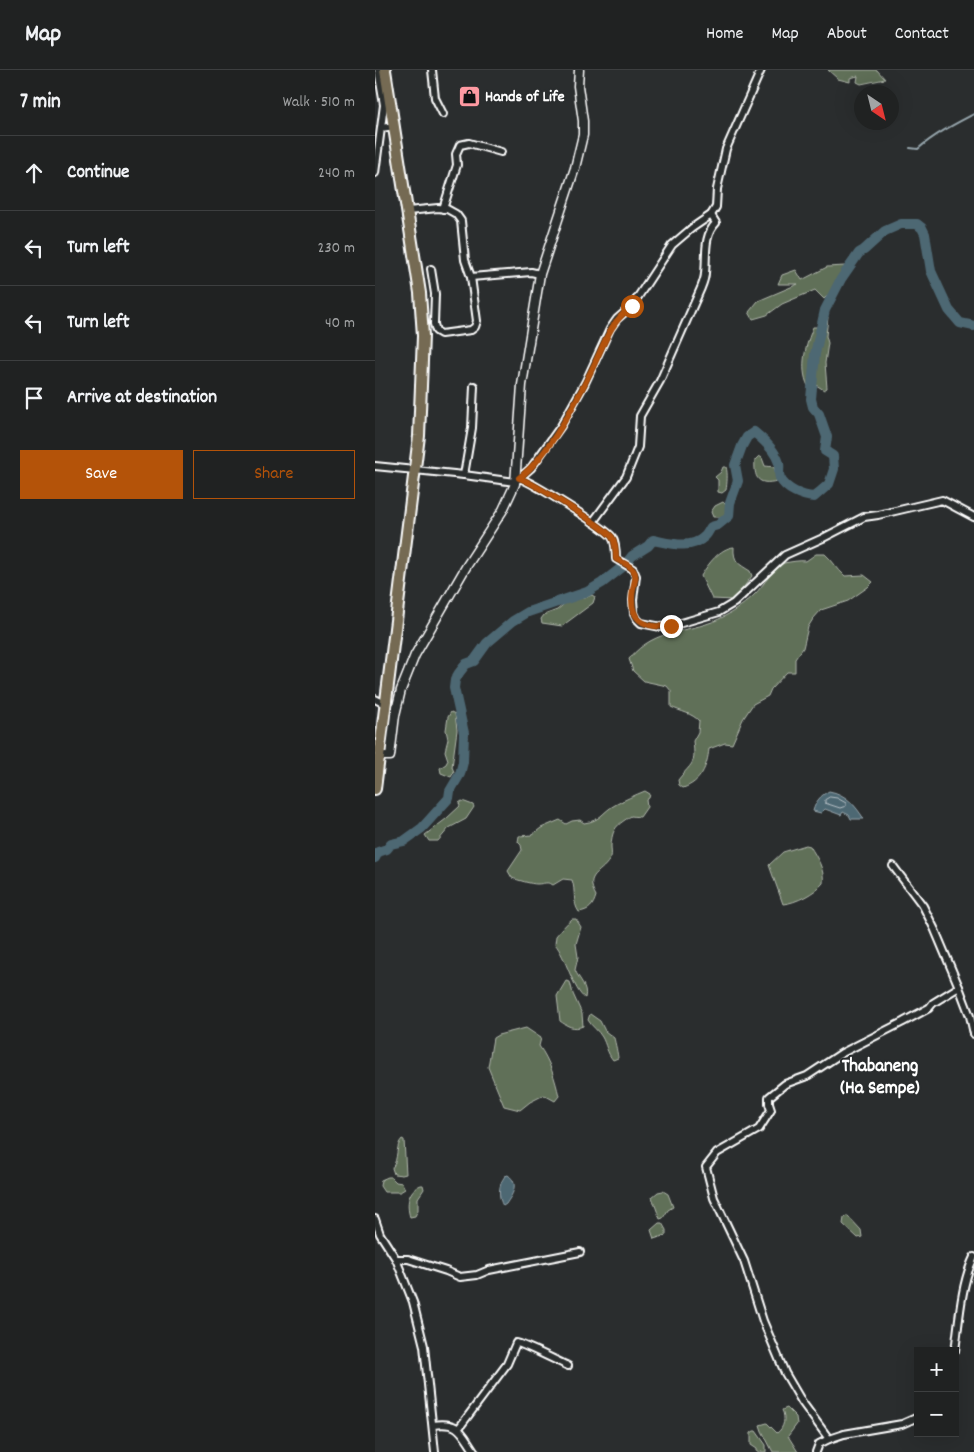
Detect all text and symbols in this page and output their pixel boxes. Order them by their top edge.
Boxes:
text: Map [25,18,61,52]
text: Home [706,22,743,47]
text: Map [771,22,799,47]
text: About [827,22,867,47]
text: Contact [895,22,949,47]
shop icon: Hands of Life [457,85,481,109]
north arrow [854,85,899,130]
place label: Hands of Life [485,86,565,109]
text: 7 min [20,88,61,118]
text: Walk · 510 m [283,91,355,114]
icon: ahead [20,159,48,187]
text: Continue [67,160,129,187]
text: 240 m [318,162,355,185]
icon: left [20,234,48,262]
text: Turn left [67,235,130,262]
text: 230 m [318,237,355,260]
route start [621,295,644,318]
icon: left [20,309,48,337]
text: Turn left [67,310,130,337]
text: 40 m [325,312,355,335]
icon: arrive [20,384,48,412]
text: Arrive at destination [67,385,217,412]
button: Save [20,450,183,499]
button: Share [193,450,355,499]
route end [660,615,683,638]
district label: Thabaneng (Ha Sempe) [840,1054,920,1103]
map controls [914,1347,959,1437]
button: + [914,1347,959,1392]
button: − [914,1392,959,1437]

